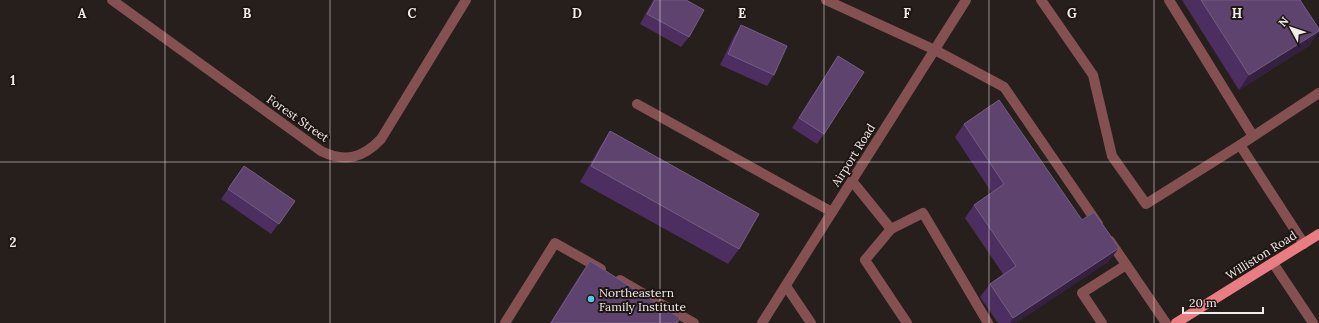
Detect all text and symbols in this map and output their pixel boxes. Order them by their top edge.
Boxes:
text: A [78,5,87,22]
text: B [243,5,252,22]
text: C [408,5,417,22]
text: D [572,5,582,22]
text: E [738,5,746,22]
text: F [903,5,911,22]
text: G [1067,5,1077,22]
text: H [1232,5,1242,22]
north arrow [1271,8,1311,48]
text: N [1275,13,1292,29]
text: 1 [10,72,16,89]
street label: Forest Street [264,91,332,145]
street label: Airport Road [827,121,878,190]
street label: Williston Road [1223,227,1299,283]
text: 2 [10,234,17,251]
place label: Northeastern Family Institute [599,285,687,314]
scale bar [1183,289,1263,315]
marker: Northeastern Family Institute [586,294,596,304]
text: 20 m [1189,295,1217,310]

